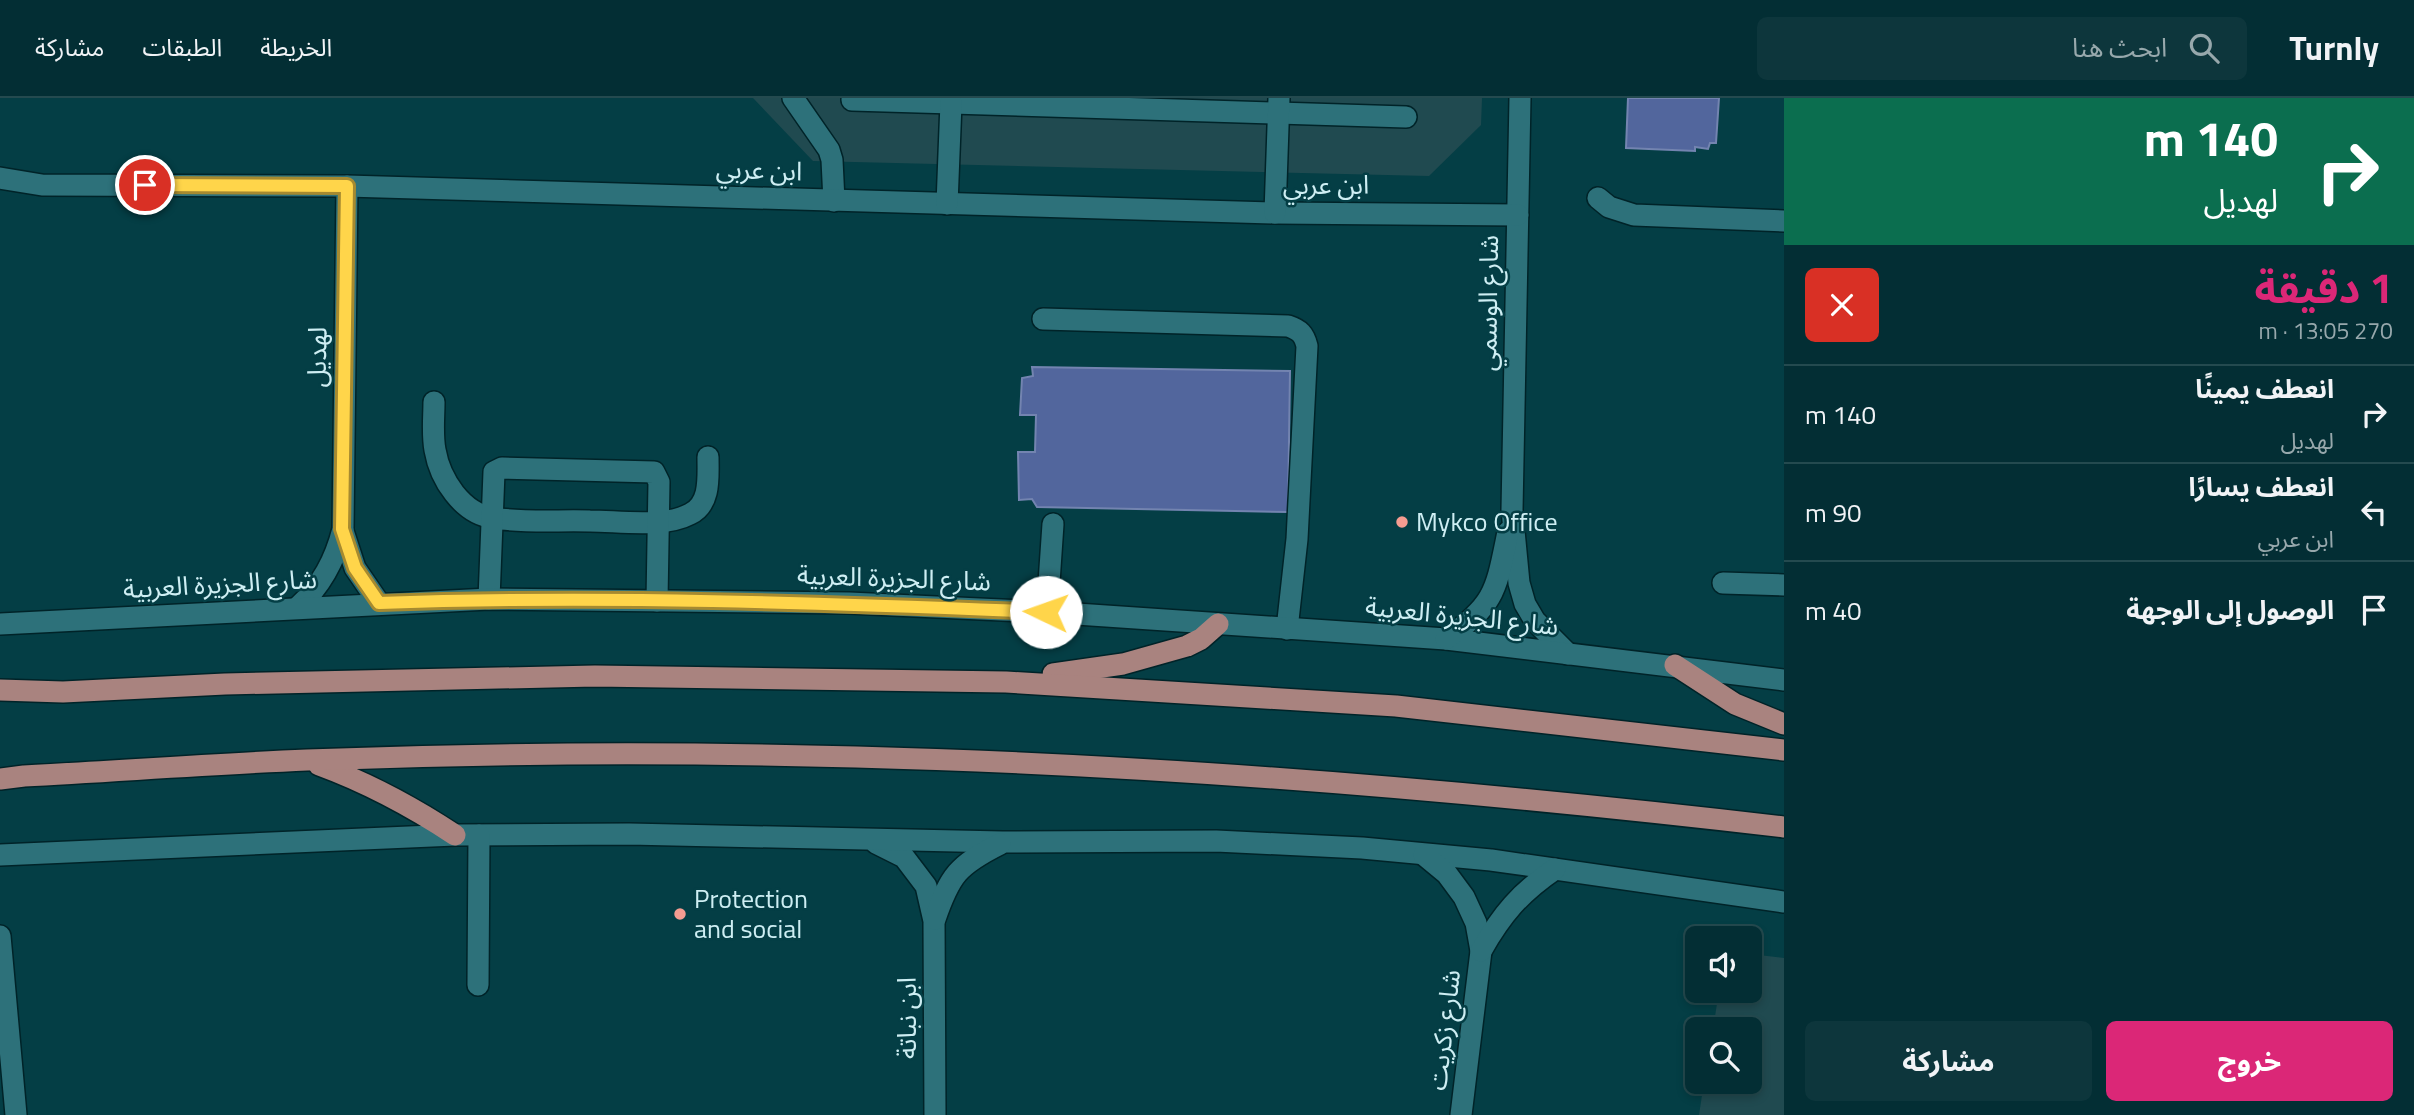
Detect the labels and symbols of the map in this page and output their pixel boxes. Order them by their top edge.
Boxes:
street label: ابن عربي [715,149,803,192]
pin [115,155,175,215]
street label: ابن عربي [1283,165,1369,205]
street label: شارع الوسمي [1467,235,1509,371]
street label: لهديل [296,326,337,388]
place label: Mykco Office [1416,502,1558,541]
marker: Mykco Office [1394,514,1410,530]
street label: شارع الجزيرة العربية [796,555,992,600]
street label: شارع الجزيرة العربية [122,559,318,608]
position arrow [1009,575,1083,649]
street label: شارع الجزيرة العربية [1364,586,1561,645]
place label: Protection and social [694,879,808,948]
marker: Protection and social [672,906,688,922]
street label: شارع زكريت [1417,967,1470,1093]
street label: ابن نباتة [887,977,926,1059]

